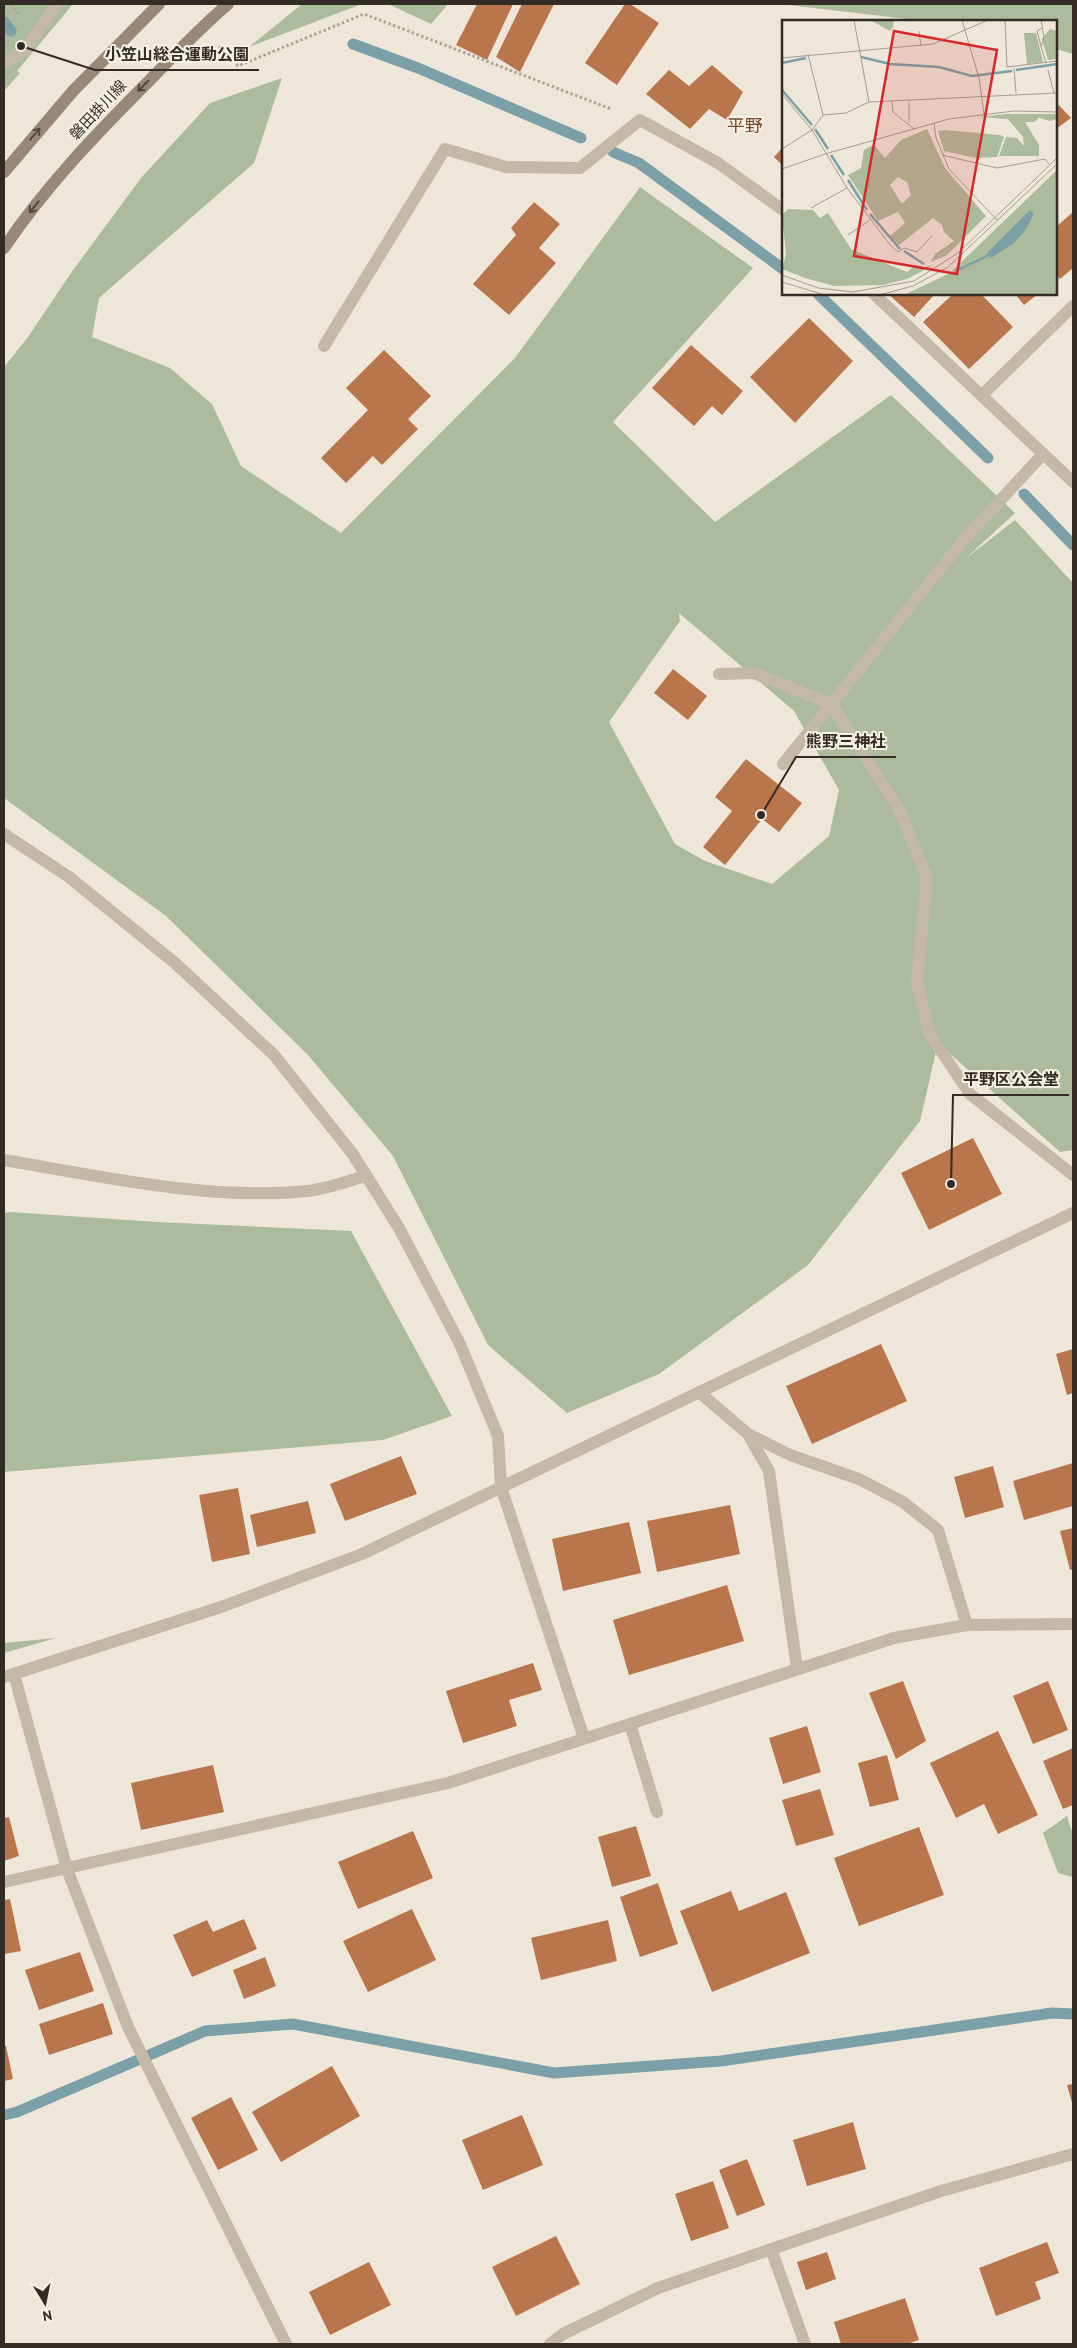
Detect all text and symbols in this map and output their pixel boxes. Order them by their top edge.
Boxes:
inset map [782,20,1057,295]
callout: 小笠山総合運動公園 [95,39,259,70]
text: 小笠山総合運動公園 [105,44,249,64]
street label: 磐田掛川線 [65,76,130,144]
one-way arrow [137,80,149,93]
district label: 平野 [727,114,763,137]
one-way arrow [29,128,41,141]
one-way arrow [28,200,40,213]
callout: 熊野三神社 [796,726,896,757]
text: 熊野三神社 [806,731,886,751]
callout: 平野区公会堂 [953,1064,1069,1095]
text: 平野区公会堂 [963,1069,1059,1089]
north arrow [20,2278,70,2328]
text: N [41,2306,53,2325]

